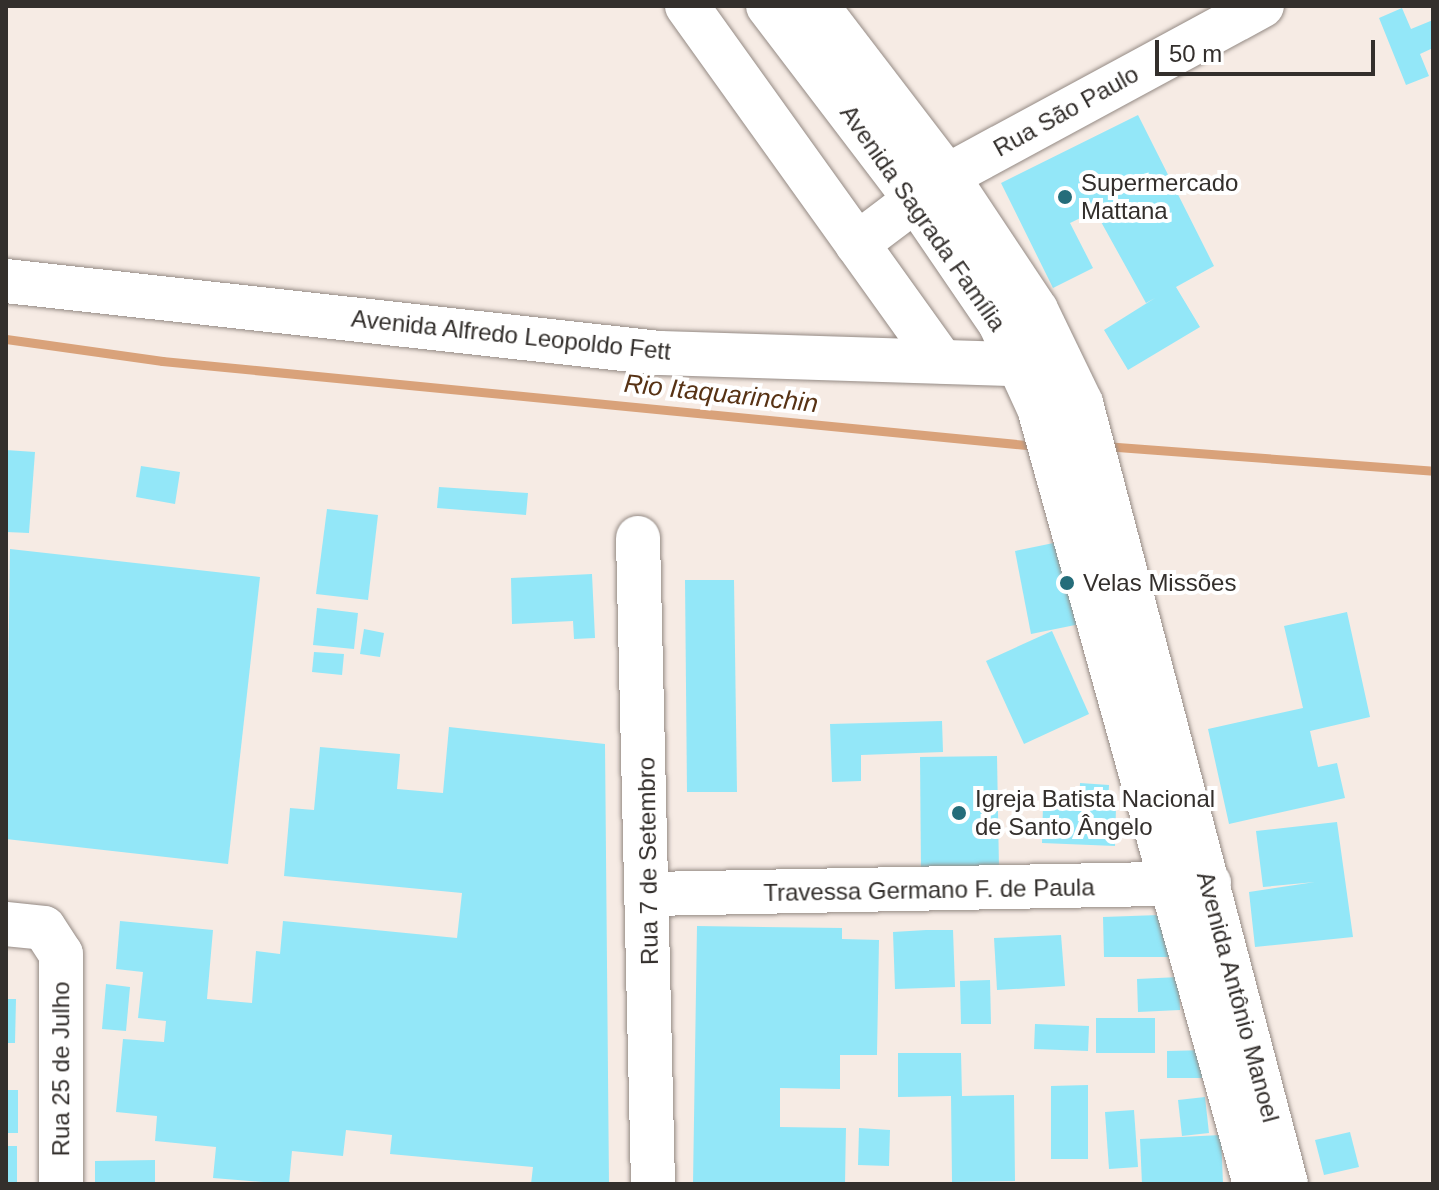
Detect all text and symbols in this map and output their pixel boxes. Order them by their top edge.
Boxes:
scale bar [1159,24,1379,74]
text: 50 m [1169,40,1222,67]
street label: Rua São Paulo [988,59,1144,163]
street label: Avenida Sagrada Família [834,100,1012,336]
place label: Supermercado Mattana [1081,169,1238,225]
marker: Supermercado Mattana [1056,188,1074,206]
street label: Avenida Alfredo Leopoldo Fett [349,304,673,366]
water label: Rio Itaquarinchin [622,368,820,420]
place label: Velas Missões [1083,569,1236,597]
marker: Velas Missões [1058,574,1076,592]
street label: Rua 7 de Setembro [632,757,664,965]
place label: Igreja Batista Nacional de Santo Ângelo [975,785,1215,841]
marker: Igreja Batista Nacional de Santo Ângelo [950,804,968,822]
street label: Avenida Antônio Manoel [1190,868,1286,1126]
street label: Travessa Germano F. de Paula [763,873,1095,907]
street label: Rua 25 de Julho [47,982,75,1156]

